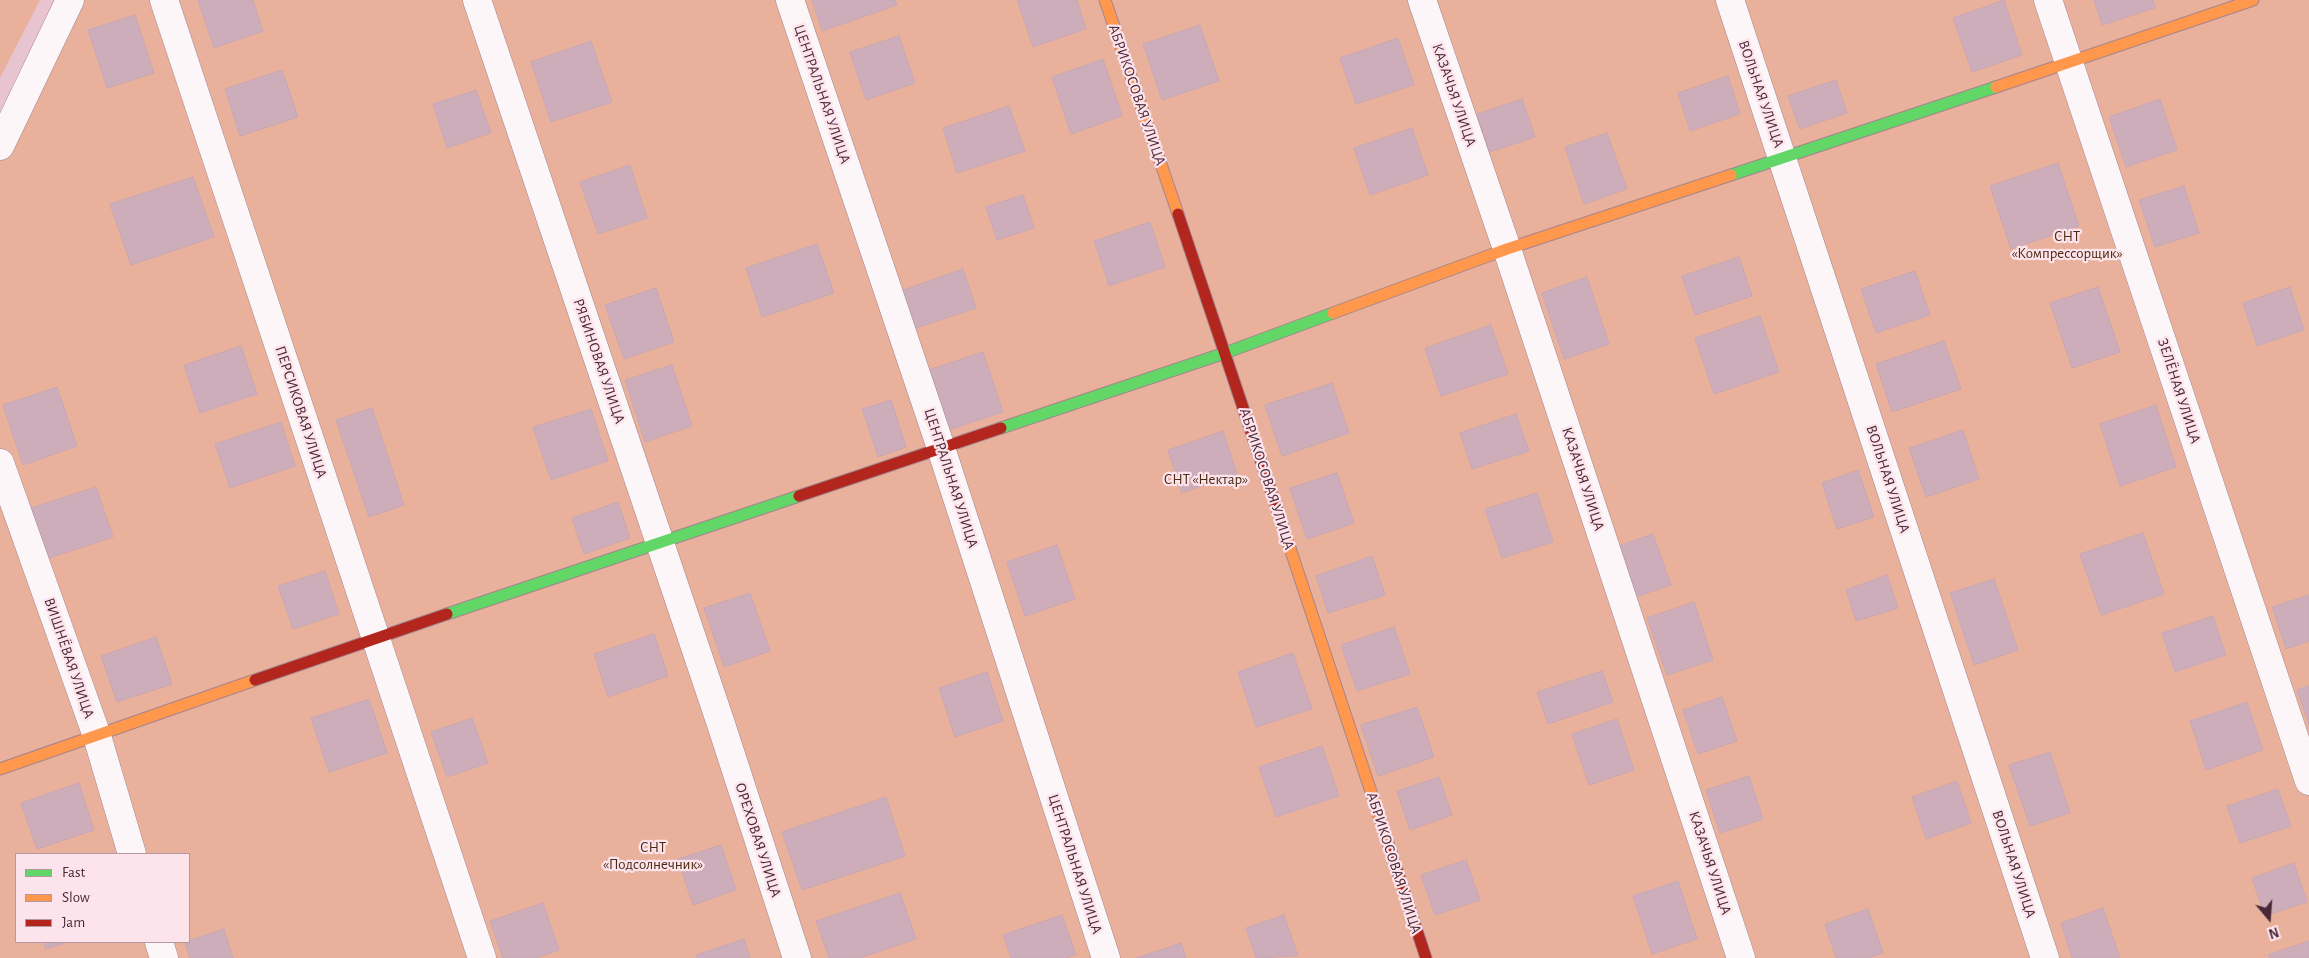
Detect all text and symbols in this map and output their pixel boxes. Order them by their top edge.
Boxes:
street label: ЦЕНТРАЛЬНАЯ УЛИЦА [790,22,854,166]
street label: АБРИКОСОВАЯ УЛИЦА [1104,22,1170,168]
street label: ВОЛЬНАЯ УЛИЦА [1734,38,1788,150]
street label: КАЗАЧЬЯ УЛИЦА [1428,41,1480,149]
park label: СНТ «Компрессорщик» [2011,227,2123,262]
street label: РЯБИНОВАЯ УЛИЦА [569,296,629,426]
street label: ЗЕЛЁНАЯ УЛИЦА [2154,336,2204,446]
street label: ПЕРСИКОВАЯ УЛИЦА [271,343,331,481]
street label: ЦЕНТРАЛЬНАЯ УЛИЦА [920,406,982,550]
street label: АБРИКОСОВАЯ УЛИЦА [1236,406,1298,552]
street label: ВОЛЬНАЯ УЛИЦА [1862,423,1914,535]
street label: КАЗАЧЬЯ УЛИЦА [1558,425,1608,533]
park label: СНТ «Нектар» [1164,470,1248,488]
street label: ВИШНЁВАЯ УЛИЦА [40,595,98,721]
street label: ОРЕХОВАЯ УЛИЦА [731,780,785,900]
street label: АБРИКОСОВАЯ УЛИЦА [1363,790,1425,936]
street label: ЦЕНТРАЛЬНАЯ УЛИЦА [1044,792,1106,936]
street label: ВОЛЬНАЯ УЛИЦА [1988,808,2040,920]
street label: КАЗАЧЬЯ УЛИЦА [1685,809,1735,917]
park label: СНТ «Подсолнечник» [603,838,703,873]
legend [15,853,190,943]
text: Fast [62,865,85,880]
text: Slow [62,890,90,905]
north arrow [2244,893,2294,943]
text: Jam [62,915,85,930]
text: N [2267,924,2280,940]

